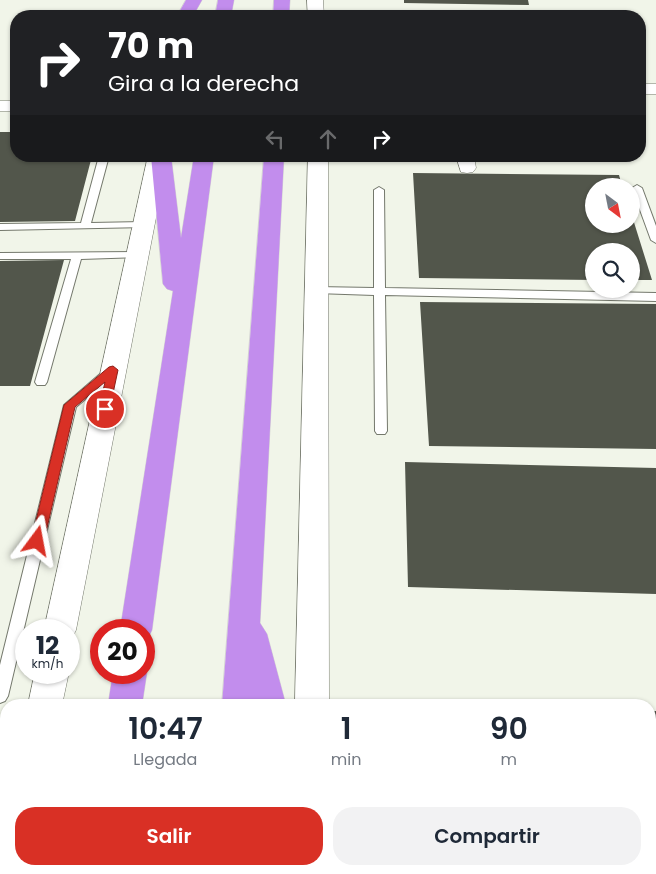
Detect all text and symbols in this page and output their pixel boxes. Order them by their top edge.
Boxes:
text: 70 m [108,21,194,70]
icon: right [25,30,90,95]
text: Gira a la derecha [108,68,299,99]
icon: left [261,125,289,153]
icon: ahead [314,125,342,153]
icon: right [367,125,395,153]
north arrow [585,178,640,232]
map controls [585,178,640,298]
button: search [585,243,640,298]
pin [84,388,126,430]
icon: arrive [91,395,119,423]
position arrow [10,514,62,566]
speed limit sign: 20 [90,619,155,684]
text: 12 [36,628,59,663]
text: km/h [32,655,63,672]
text: 10:47 [128,707,203,750]
text: 1 [341,707,352,750]
text: 90 [490,707,528,750]
text: Llegada [133,748,197,771]
text: min [331,748,361,771]
text: m [500,748,517,771]
button: Salir [15,807,323,865]
button: Compartir [333,807,641,865]

